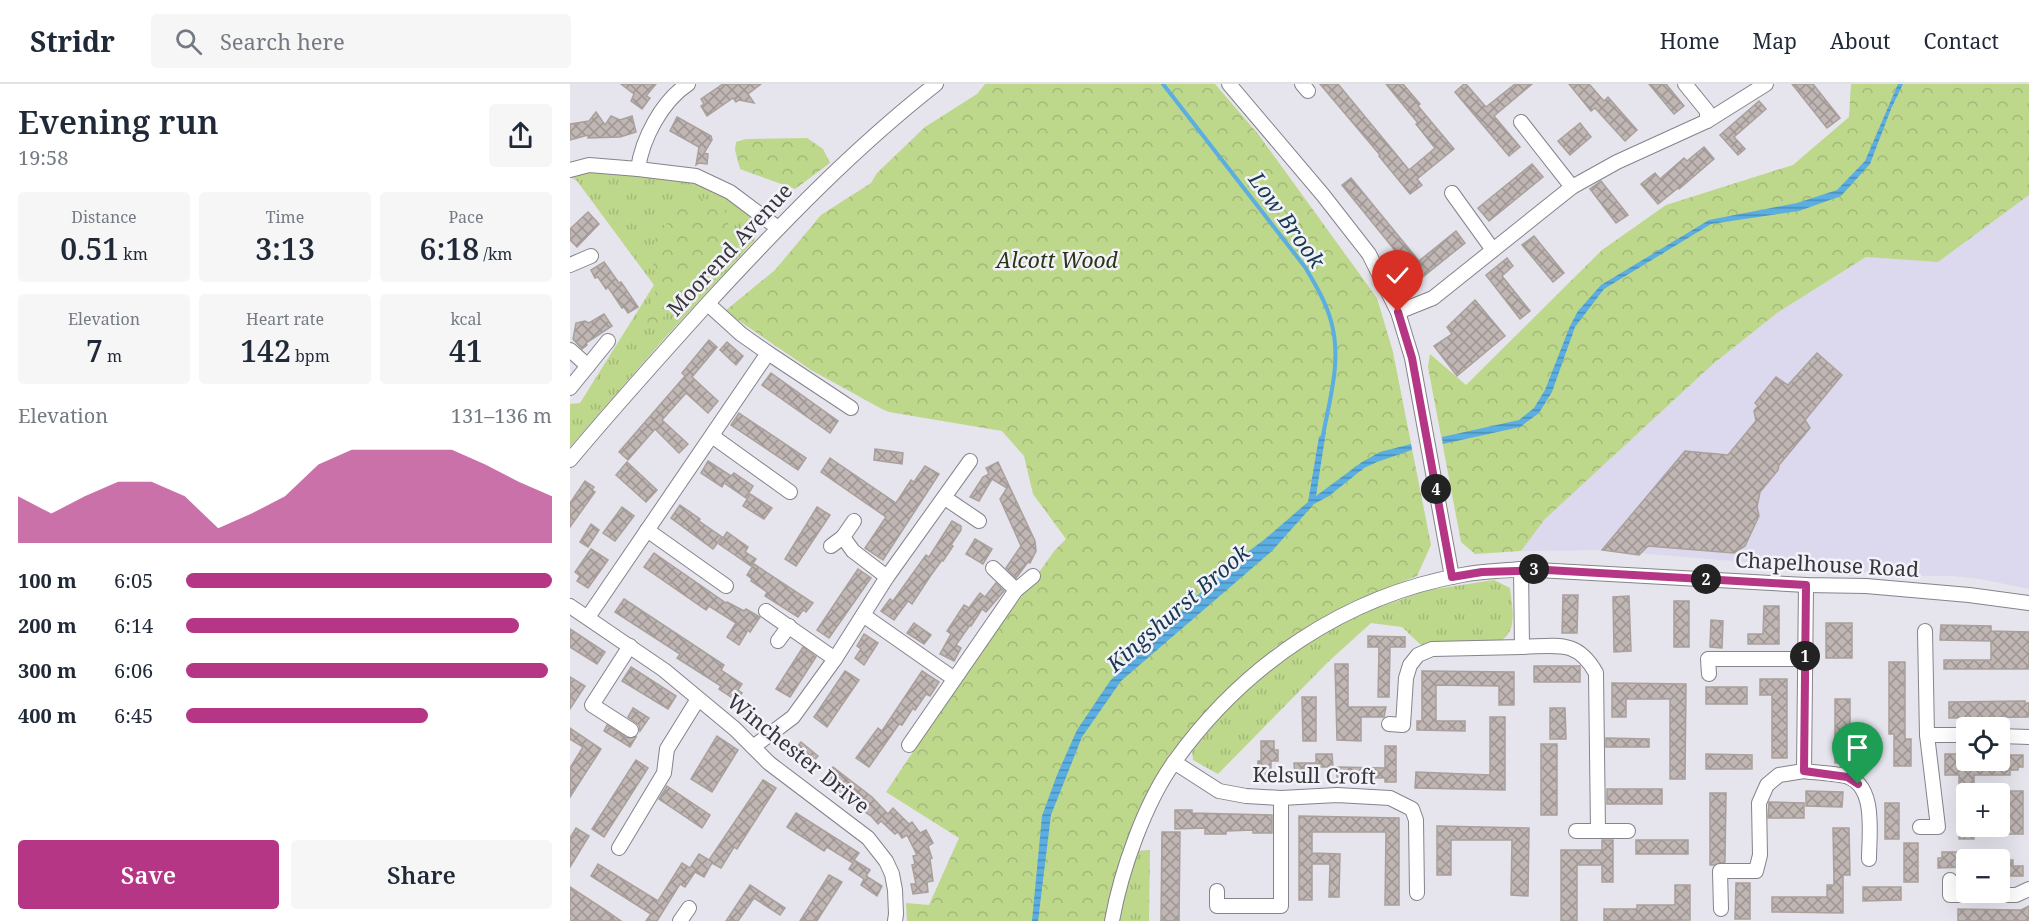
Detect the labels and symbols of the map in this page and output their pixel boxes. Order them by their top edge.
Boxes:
water label: Low Brook [1242,164,1334,275]
street label: Moorend Avenue [660,177,798,322]
park label: Alcott Wood [994,246,1119,274]
pin [1372,250,1423,312]
pin: 4 [1421,474,1451,504]
water label: Kingshurst Brook [1099,536,1256,678]
street label: Chapelhouse Road [1734,545,1920,583]
pin: 3 [1519,554,1549,584]
pin: 2 [1691,564,1721,594]
pin: 1 [1790,641,1820,671]
street label: Winchester Drive [721,687,876,819]
pin [1832,722,1883,784]
street label: Kelsull Croft [1252,760,1376,790]

